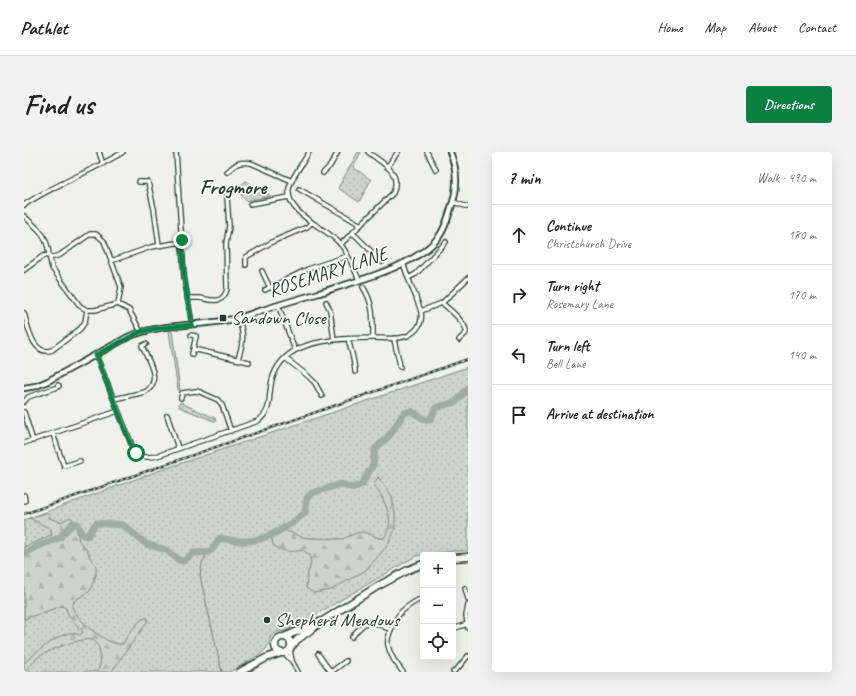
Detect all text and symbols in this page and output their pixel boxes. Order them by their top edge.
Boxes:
text: Pathlet [20,16,68,40]
text: Home [657,19,683,36]
text: Map [705,19,726,36]
text: About [748,19,776,36]
text: Contact [798,19,836,36]
button: Directions [746,86,832,123]
text: Find us [24,87,94,122]
text: 7 min [508,168,541,189]
text: Walk · 490 m [757,170,816,186]
district label: Frogmore [200,174,268,200]
text: Continue [546,217,591,236]
icon: ahead [508,224,530,246]
text: 180 m [788,227,816,243]
route end [173,231,191,249]
text: Christchurch Drive [546,236,631,252]
street label: ROSEMARY LANE [265,241,393,303]
text: Turn right [546,277,599,296]
icon: right [508,284,530,306]
text: 170 m [788,287,816,303]
text: Rosemary Lane [546,296,613,312]
place label: Sandown Close [231,306,327,330]
marker: Sandown Close [218,313,228,323]
text: Turn left [546,337,589,356]
icon: left [508,344,530,366]
text: 140 m [788,347,816,363]
text: Bell Lane [546,356,585,372]
icon: arrive [508,404,530,426]
text: Arrive at destination [546,405,653,424]
route start [127,444,145,462]
map controls [420,552,456,660]
button: + [420,552,456,588]
button: − [420,588,456,624]
place label: Shepherd Meadows [275,608,401,632]
marker: Shepherd Meadows [262,615,272,625]
button: locate [420,624,456,660]

